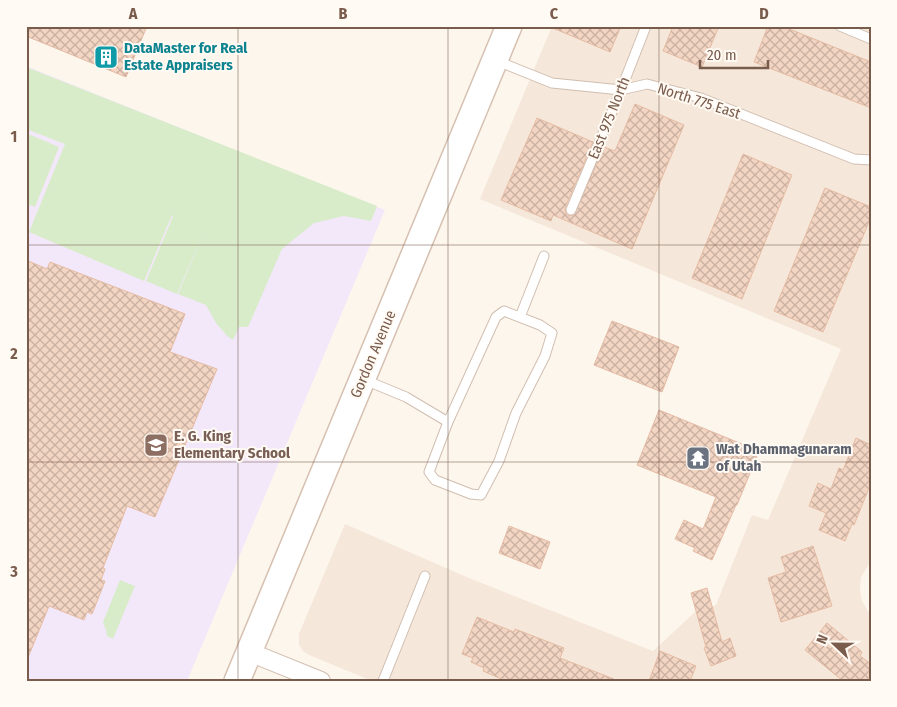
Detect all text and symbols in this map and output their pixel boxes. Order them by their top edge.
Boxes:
text: A [128,4,138,23]
text: B [339,4,348,23]
text: C [550,4,559,23]
text: D [759,4,769,23]
scale bar [700,38,767,70]
place label: DataMaster for Real Estate Appraisers [124,39,248,74]
building icon: DataMaster for Real Estate Appraisers [93,44,119,70]
text: 20 m [707,46,737,64]
street label: East 975 North [584,74,634,162]
street label: North 775 East [655,79,743,123]
text: 1 [11,127,17,146]
street label: Gordon Avenue [346,307,400,401]
text: 2 [9,344,18,363]
place label: E. G. King Elementary School [174,427,291,462]
school or university icon: E. G. King Elementary School [143,432,169,458]
place label: Wat Dhammagunaram of Utah [716,440,852,475]
temple icon: Wat Dhammagunaram of Utah [685,445,711,471]
text: 3 [9,562,18,581]
north arrow [810,620,860,670]
text: N [813,632,832,646]

